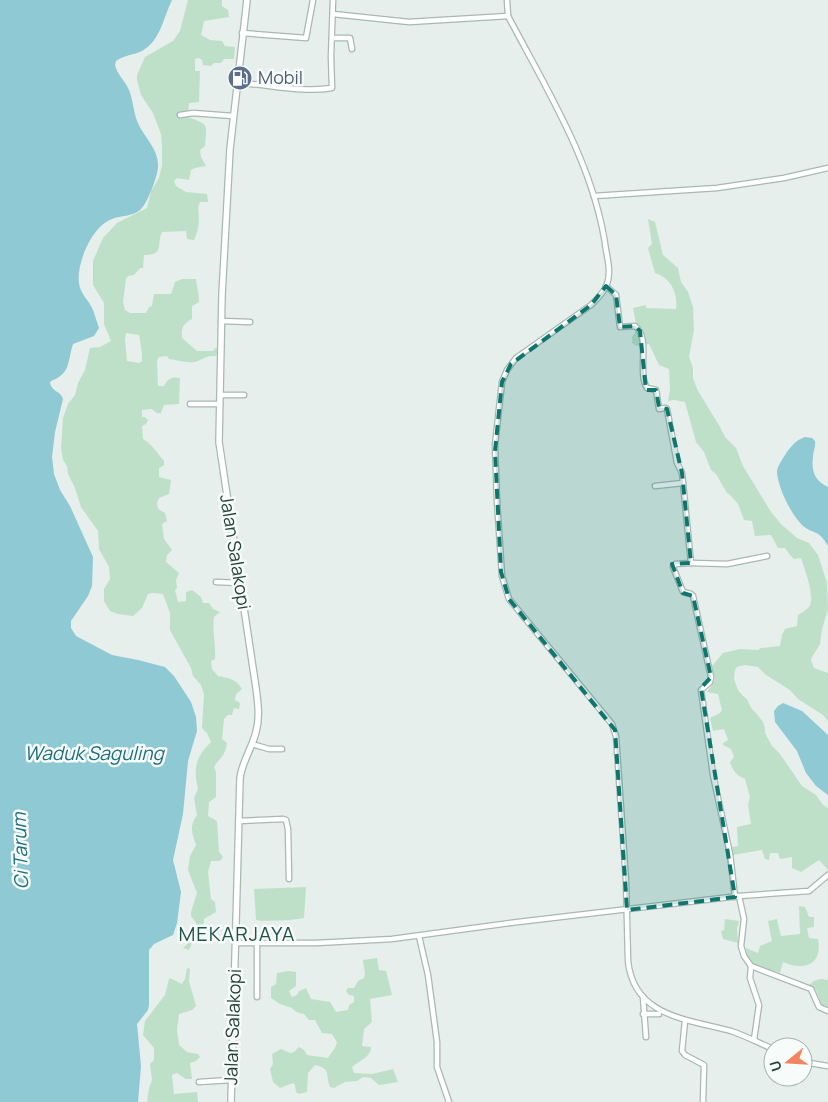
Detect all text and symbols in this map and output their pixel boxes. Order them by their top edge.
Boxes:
fuel station icon: Mobil [227,65,253,91]
place label: Mobil [258,65,303,89]
street label: Jalan Salakopi [215,492,257,611]
water label: Waduk Saguling [24,740,165,766]
water label: Ci Tarum [6,810,34,890]
district label: MEKARJAYA [178,920,296,947]
street label: Jalan Salakopi [218,968,246,1086]
north arrow [763,1037,813,1087]
text: U [765,1058,786,1074]

